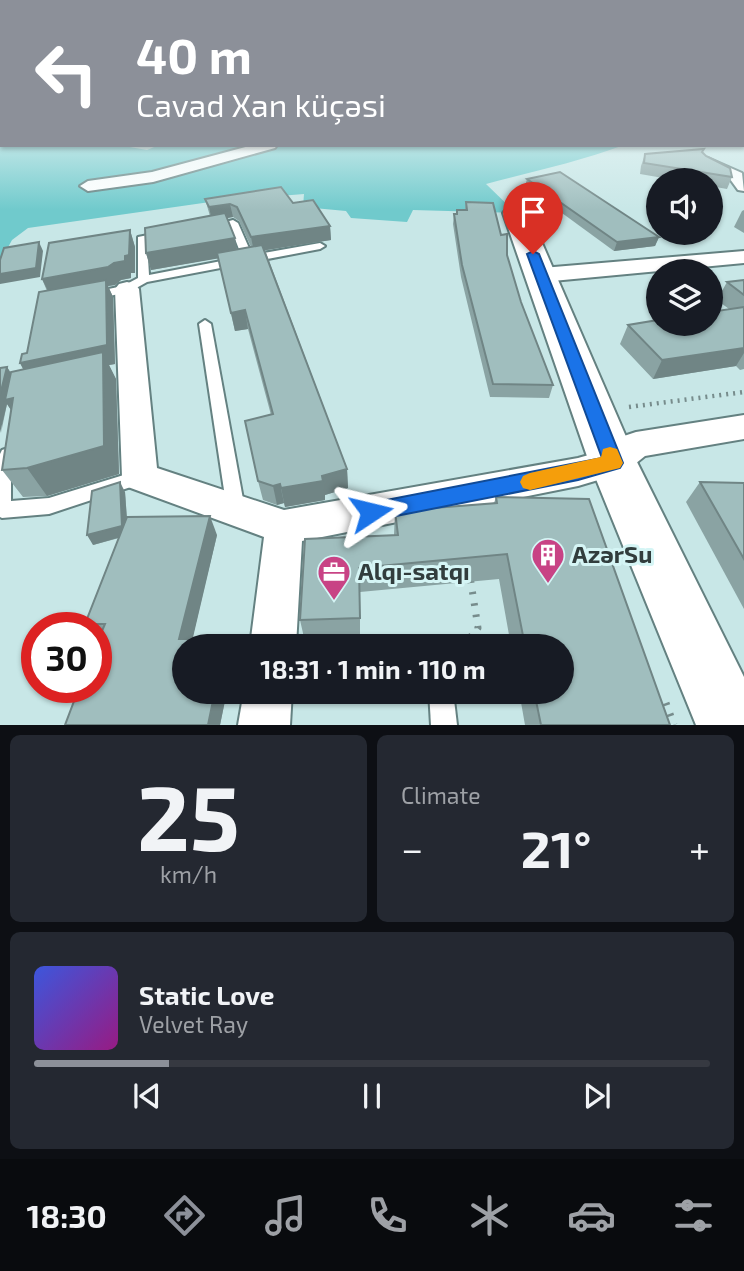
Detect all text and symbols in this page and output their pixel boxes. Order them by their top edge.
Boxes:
text: 40 m [136,25,252,84]
icon: left [21,28,112,119]
text: Cavad Xan küçəsi [136,85,386,123]
map controls [646,168,723,336]
button: sound [646,168,723,245]
pin [503,182,563,254]
icon: arrive [514,193,552,231]
button: layers [646,259,723,336]
position arrow [334,475,408,549]
building icon: AzərSu [529,536,567,585]
place label: AzərSu [572,539,652,568]
office icon: Alqı-satqı [315,553,353,602]
place label: Alqı-satqı [358,556,470,585]
speed limit sign: 30 [21,612,112,703]
text: 18:31 · 1 min · 110 m [260,653,486,684]
text: 25 [137,760,240,869]
text: Climate [401,781,481,809]
text: 21° [521,816,591,878]
text: − [401,825,423,871]
text: + [689,825,710,871]
text: km/h [160,860,217,888]
text: Static Love [139,979,275,1010]
text: Velvet Ray [139,1010,248,1038]
icon: previous [128,1077,166,1115]
icon: pause [353,1077,391,1115]
icon: next [578,1077,616,1115]
icon: directions [160,1191,209,1240]
icon: music [261,1191,310,1240]
icon: phone [363,1191,412,1240]
icon: climate [465,1191,514,1240]
icon: car [567,1191,616,1240]
icon: filters [669,1191,718,1240]
text: 18:30 [26,1196,107,1234]

